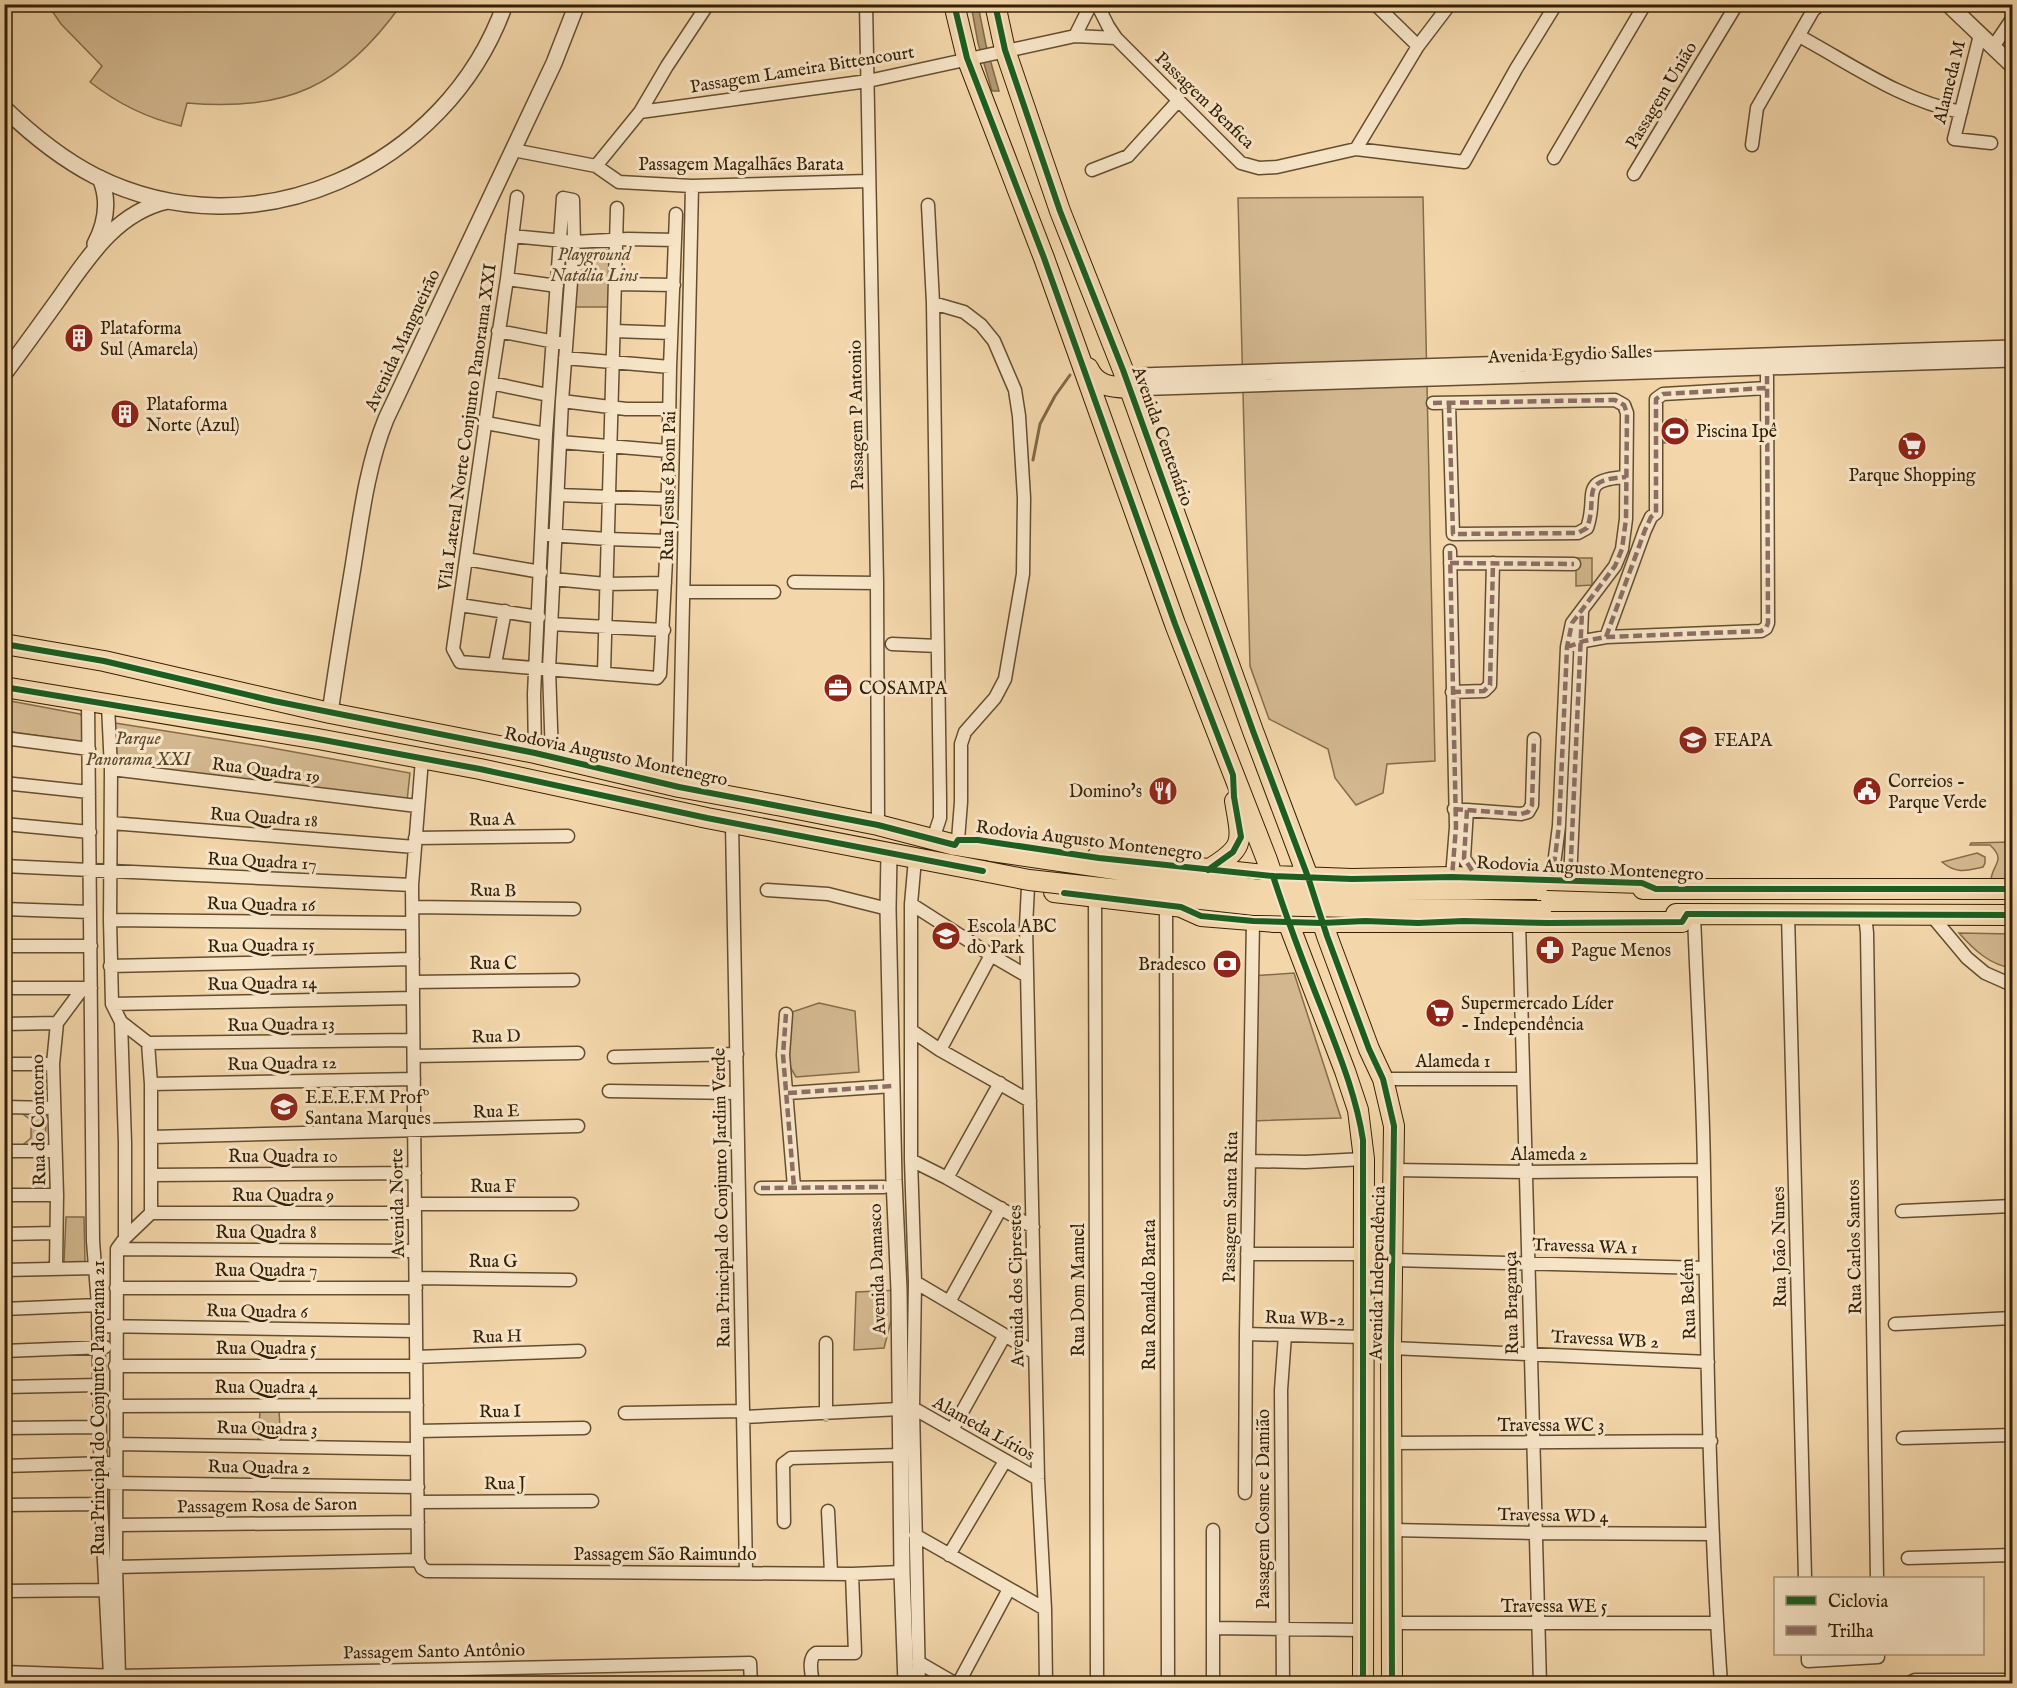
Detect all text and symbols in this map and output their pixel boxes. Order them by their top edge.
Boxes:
street label: Passagem União [1621,38,1703,154]
street label: Alameda M [1929,38,1972,127]
street label: Passagem Lameira Bittencourt [689,41,916,100]
street label: Passagem Benfica [1149,48,1259,155]
street label: Passagem Magalhães Barata [638,154,844,177]
park label: Playground Natália Lins [550,244,639,288]
street label: Vila Lateral Norte Conjunto Panorama XXI [434,262,503,593]
street label: Avenida Mangueirão [360,266,446,416]
place label: Plataforma Sul (Amarela) [100,318,198,362]
building icon: Plataforma Sul (Amarela) [63,322,95,354]
street label: Passagem P Antonio [845,339,870,490]
street label: Avenida Egydio Salles [1487,341,1652,370]
street label: Avenida Centenário [1125,363,1198,510]
place label: Plataforma Norte (Azul) [146,394,240,438]
building icon: Plataforma Norte (Azul) [109,398,141,430]
street label: Rua Jesus é Bom Pai [657,411,682,561]
sports icon: Piscina Ipê [1659,415,1691,447]
place label: Piscina Ipê [1696,421,1777,444]
supermarket icon: Parque Shopping [1896,430,1928,462]
place label: Parque Shopping [1848,465,1976,488]
office icon: COSAMPA [822,672,854,704]
place label: COSAMPA [859,678,948,701]
street label: Rodovia Augusto Montenegro [502,723,730,792]
school or university icon: FEAPA [1677,724,1709,756]
park label: Parque Panorama XXI [86,728,192,772]
place label: FEAPA [1714,730,1773,753]
street label: Rua Quadra 19 [210,753,321,790]
place label: Correios - Parque Verde [1888,771,1987,815]
restaurant icon: Domino's [1147,775,1179,807]
public building icon: Correios - Parque Verde [1851,775,1883,807]
place label: Domino's [1069,781,1142,804]
street label: Rua Quadra 18 [209,803,319,834]
street label: Rua A [468,809,516,832]
street label: Rodovia Augusto Montenegro [974,816,1204,867]
street label: Rua Quadra 17 [207,848,317,877]
street label: Rodovia Augusto Montenegro [1476,852,1705,887]
street label: Rua B [469,880,517,903]
street label: Rua Quadra 16 [206,893,316,918]
place label: Escola ABC do Park [967,916,1057,960]
school or university icon: Escola ABC do Park [930,920,962,952]
street label: Rua Quadra 15 [207,934,316,959]
pharmacy icon: Pague Menos [1534,934,1566,966]
place label: Pague Menos [1571,940,1671,963]
bank icon: Bradesco [1211,948,1243,980]
street label: Rua C [469,953,517,976]
place label: Bradesco [1138,954,1206,977]
street label: Rua Quadra 14 [207,972,317,997]
place label: Supermercado Líder - Independência [1461,993,1614,1037]
supermarket icon: Supermercado Líder - Independência [1424,997,1456,1029]
street label: Rua Quadra 13 [227,1013,335,1038]
street label: Rua D [471,1026,521,1049]
street label: Rua Principal do Conjunto Jardim Verde [708,1048,737,1348]
street label: Alameda 1 [1415,1051,1491,1074]
street label: Rua Quadra 12 [227,1052,337,1077]
street label: Rua do Contorno [27,1054,52,1186]
place label: E.E.E.F.M Profº Santana Marques [305,1087,431,1131]
school or university icon: E.E.E.F.M Profº Santana Marques [268,1091,300,1123]
street label: Rua E [472,1100,520,1125]
street label: Passagem Santa Rita [1219,1131,1244,1283]
street label: Alameda 2 [1510,1144,1587,1167]
street label: Rua Quadra 10 [228,1146,338,1169]
street label: Avenida Norte [386,1148,411,1259]
street label: Rua F [470,1176,517,1199]
street label: Rua Carlos Santos [1843,1179,1868,1315]
street label: Rua Quadra 9 [232,1185,334,1208]
street label: Avenida Independência [1365,1186,1392,1361]
street label: Rua João Nunes [1768,1186,1793,1308]
street label: Avenida Damasco [865,1203,892,1336]
street label: Avenida dos Ciprestes [1005,1205,1030,1368]
street label: Rua Ronaldo Barata [1139,1219,1162,1371]
street label: Rua Quadra 8 [215,1222,317,1245]
street label: Rua Dom Manuel [1068,1223,1091,1357]
street label: Travessa WA 1 [1532,1234,1638,1261]
street label: Rua G [469,1251,518,1274]
street label: Rua Bragança [1500,1251,1525,1355]
street label: Rua Belém [1677,1258,1702,1340]
street label: Rua Principal do Conjunto Panorama 21 [88,1260,111,1556]
street label: Rua Quadra 7 [215,1260,317,1283]
street label: Rua Quadra 6 [206,1300,309,1325]
street label: Rua WB-2 [1264,1307,1346,1332]
street label: Rua H [472,1325,522,1350]
street label: Travessa WB 2 [1550,1326,1659,1355]
street label: Rua Quadra 5 [216,1338,317,1361]
street label: Rua Quadra 4 [214,1377,318,1400]
street label: Alameda Lírios [927,1391,1038,1467]
street label: Rua I [479,1401,522,1424]
street label: Passagem Cosme e Damião [1253,1409,1276,1609]
street label: Travessa WC 3 [1497,1415,1605,1438]
street label: Rua Quadra 3 [216,1417,318,1442]
street label: Rua Quadra 2 [207,1456,311,1481]
street label: Rua J [484,1473,527,1496]
street label: Passagem Rosa de Saron [177,1493,358,1520]
street label: Travessa WD 4 [1497,1504,1609,1529]
street label: Passagem São Raimundo [573,1544,757,1567]
legend [1774,1577,1984,1655]
text: Ciclovia [1828,1591,1888,1614]
street label: Travessa WE 5 [1501,1596,1608,1619]
text: Trilha [1828,1621,1874,1644]
street label: Passagem Santo Antônio [343,1639,526,1666]

